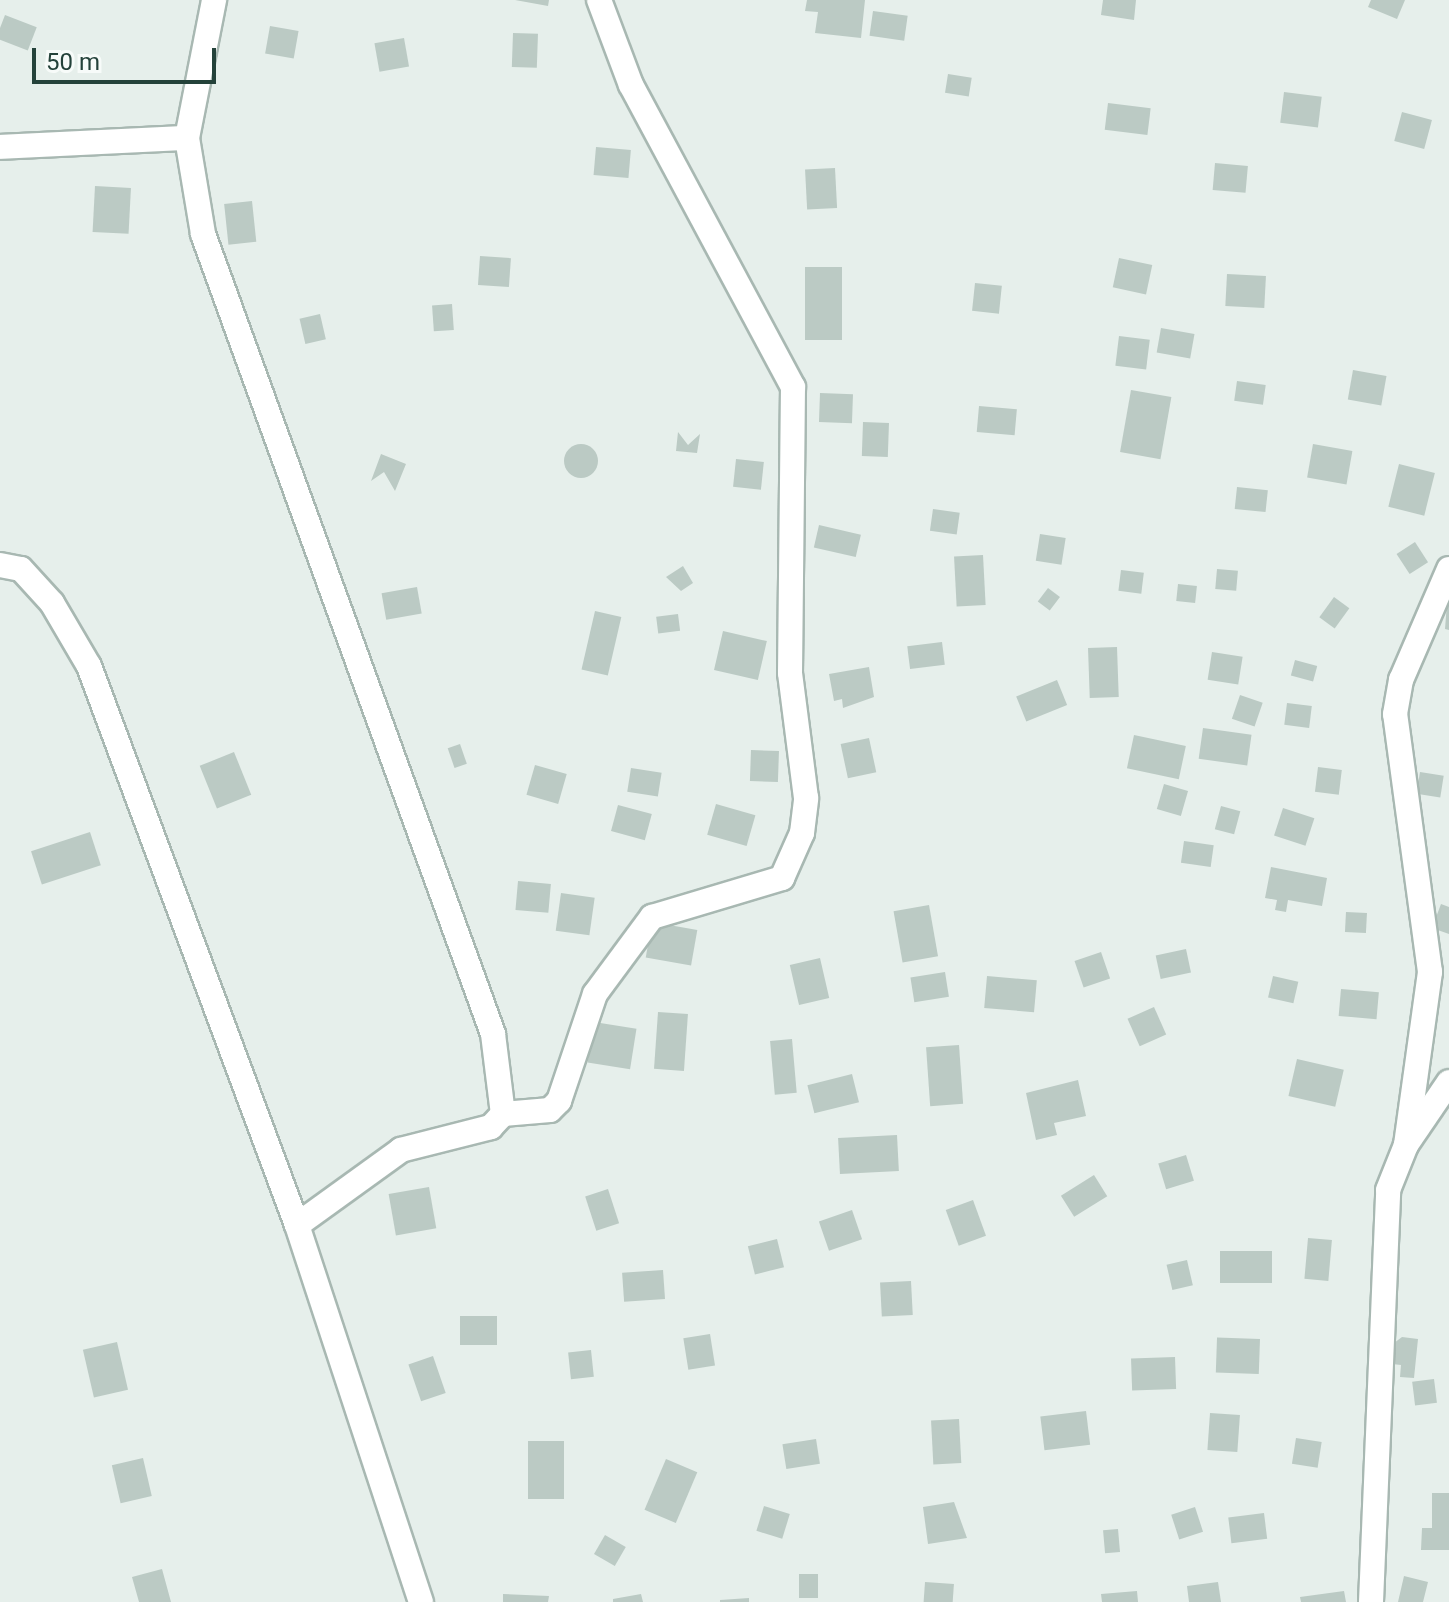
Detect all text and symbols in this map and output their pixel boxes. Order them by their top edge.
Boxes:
scale bar [36,32,220,82]
text: 50 m [46,48,100,76]

